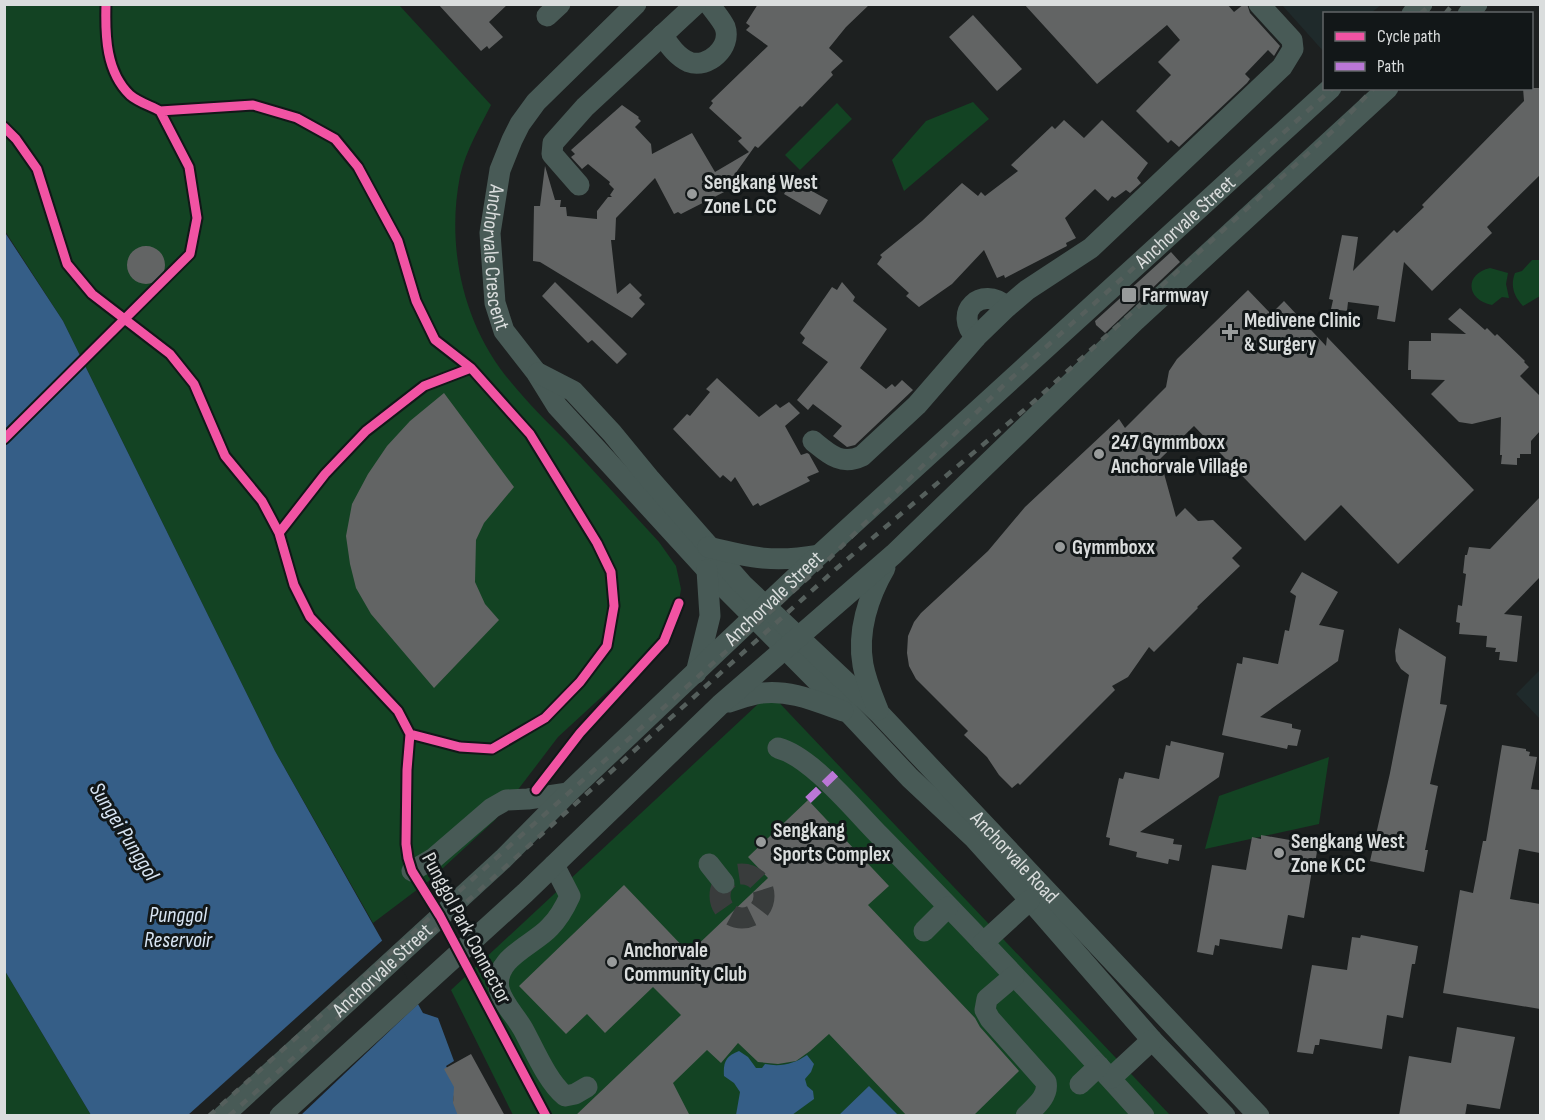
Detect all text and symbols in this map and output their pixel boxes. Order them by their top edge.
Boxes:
legend [1323,12,1533,90]
text: Cycle path [1377,26,1441,47]
text: Path [1377,56,1405,77]
place label: Sengkang West Zone L CC [704,170,818,219]
street label: Anchorvale Street [1129,170,1241,274]
street label: Anchorvale Crescent [477,182,515,333]
marker: Sengkang West Zone L CC [685,187,699,201]
place label: Farmway [1142,283,1209,308]
marker: Farmway [1120,286,1138,304]
place label: Medivene Clinic & Surgery [1244,308,1361,357]
marker: Medivene Clinic & Surgery [1221,323,1239,341]
place label: 247 Gymmboxx Anchorvale Village [1110,430,1248,479]
marker: 247 Gymmboxx Anchorvale Village [1092,447,1106,461]
place label: Gymmboxx [1072,535,1155,560]
marker: Gymmboxx [1053,540,1067,554]
street label: Anchorvale Street [719,546,828,652]
water label: Sungei Punggol [83,778,165,887]
street label: Anchorvale Road [964,805,1064,909]
place label: Sengkang Sports Complex [773,818,891,867]
place label: Sengkang West Zone K CC [1291,829,1405,878]
marker: Sengkang Sports Complex [754,835,768,849]
marker: Sengkang West Zone K CC [1272,846,1286,860]
street label: Punggol Park Connector [416,848,517,1008]
water label: Punggol Reservoir [144,902,213,954]
street label: Anchorvale Street [327,918,438,1023]
place label: Anchorvale Community Club [623,938,747,987]
marker: Anchorvale Community Club [605,955,619,969]

